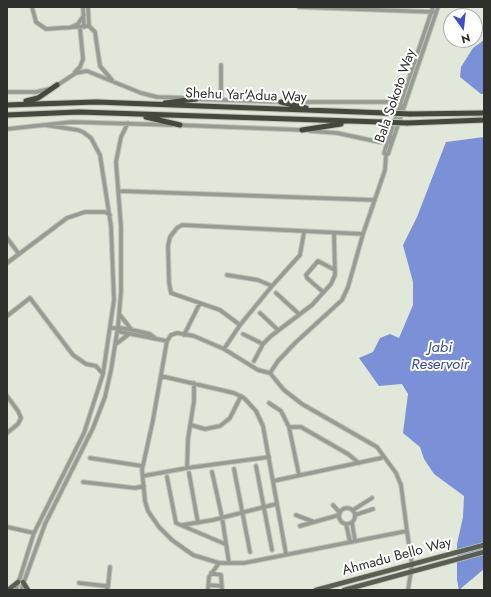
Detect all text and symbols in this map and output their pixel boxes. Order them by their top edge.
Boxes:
north arrow [443,8,483,48]
text: N [460,30,472,47]
street label: Bala Sokoto Way [372,47,420,145]
street label: Shehu Yar'Adua Way [185,85,307,107]
water label: Jabi Reservoir [411,339,469,374]
street label: Ahmadu Bello Way [341,534,453,580]

